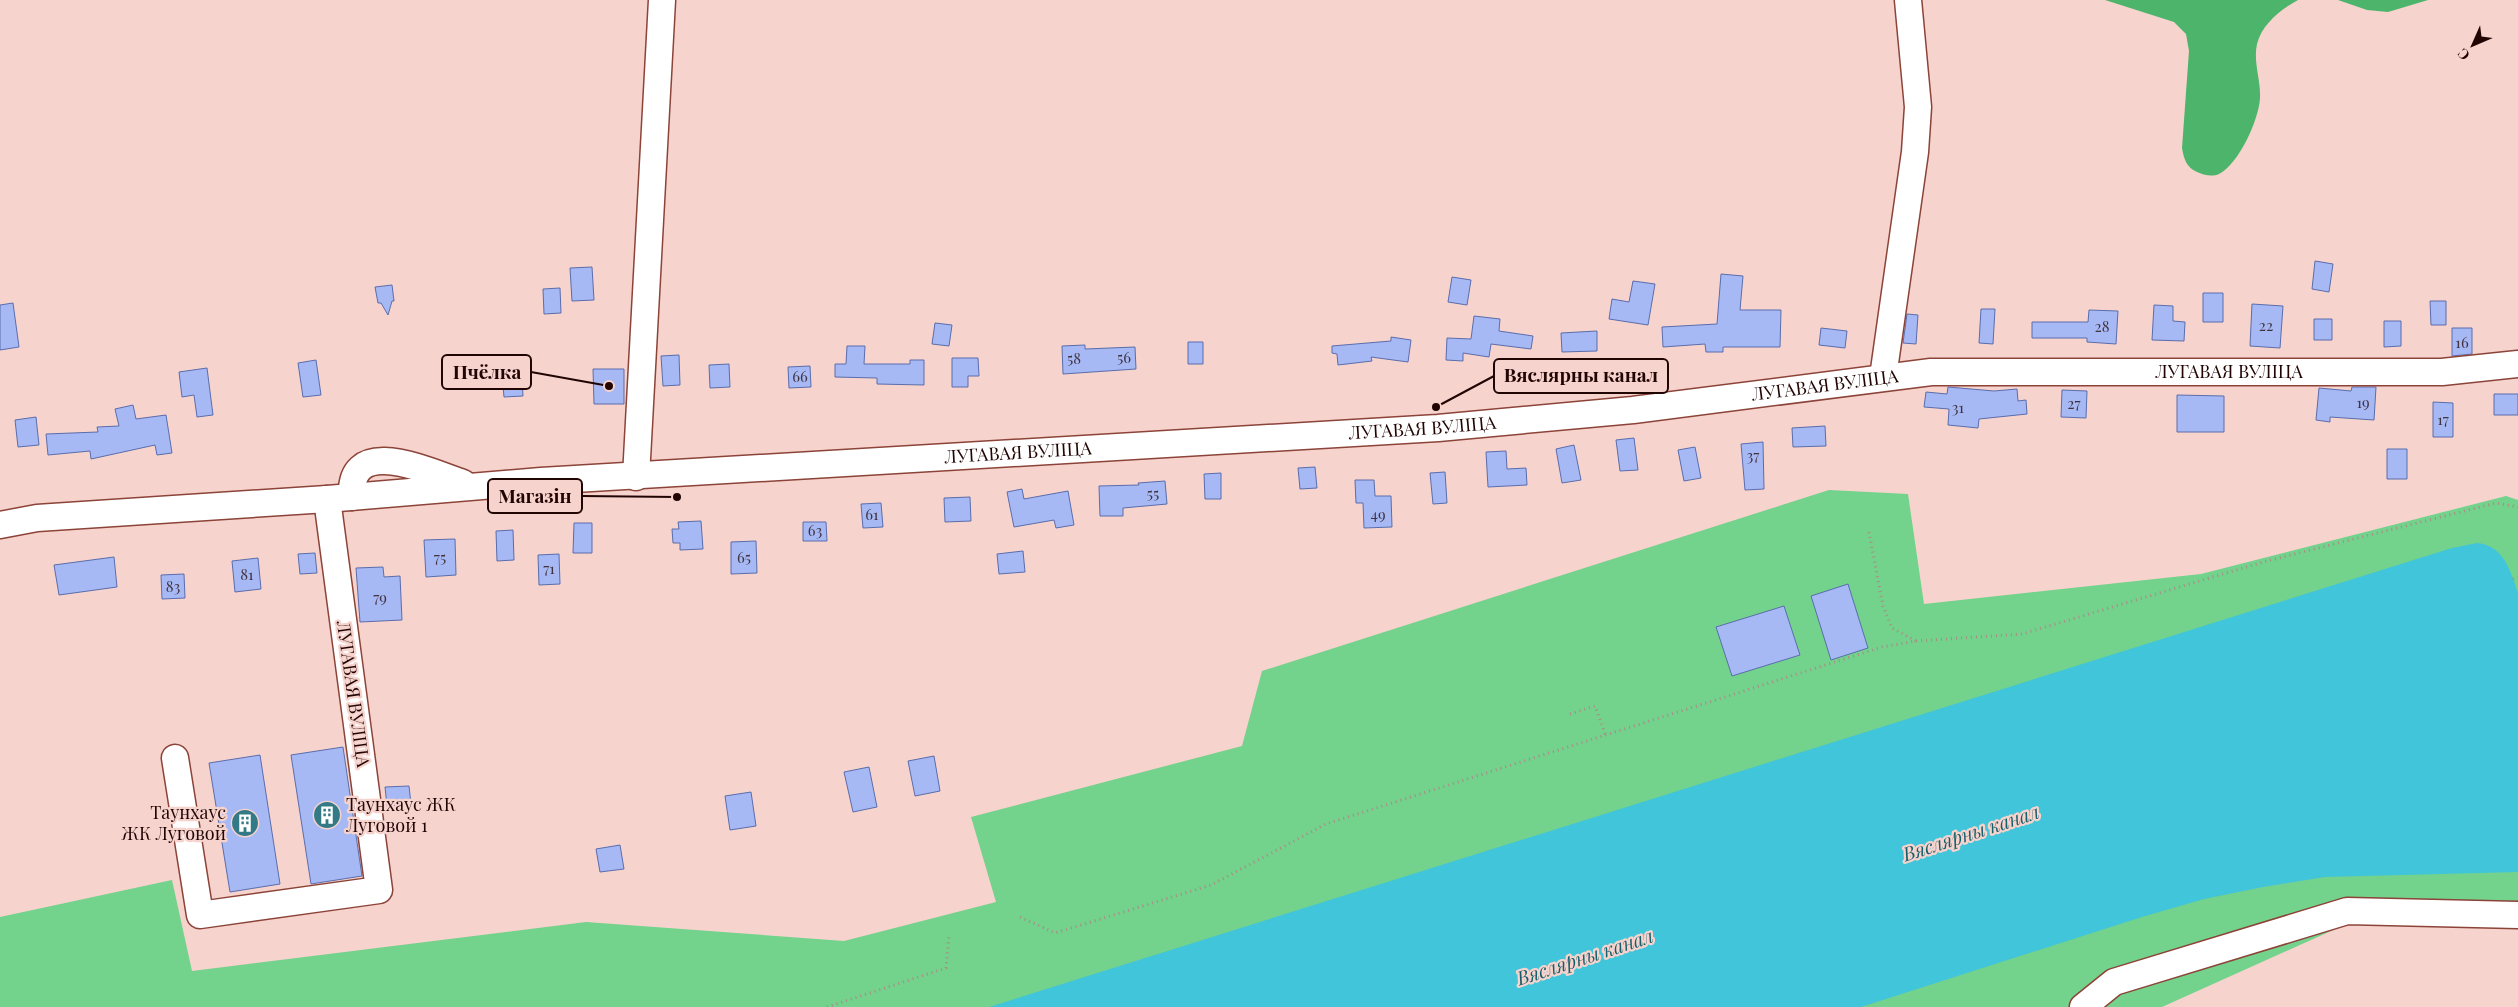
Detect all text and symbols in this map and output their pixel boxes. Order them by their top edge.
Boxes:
north arrow [2448,20,2498,70]
text: С [2453,44,2474,65]
house number: 22 [2259,315,2273,335]
house number: 28 [2095,316,2110,336]
house number: 16 [2455,332,2469,352]
house number: 56 [1117,347,1131,367]
house number: 58 [1067,348,1081,368]
callout: Пчёлка [442,355,531,389]
text: Пчёлка [453,358,521,384]
callout: Вяслярны канал [1494,359,1668,393]
street label: ЛУГАВАЯ ВУЛІЦА [2154,359,2304,383]
text: Вяслярны канал [1504,361,1659,387]
street label: ЛУГАВАЯ ВУЛІЦА [1749,363,1900,406]
house number: 66 [792,366,808,386]
house number: 19 [2356,392,2370,412]
house number: 27 [2067,393,2081,413]
house number: 31 [1952,397,1965,417]
house number: 17 [2437,409,2449,429]
street label: ЛУГАВАЯ ВУЛІЦА [1347,410,1498,444]
street label: ЛУГАВАЯ ВУЛІЦА [943,435,1093,468]
house number: 37 [1747,445,1759,465]
callout: Магазін [488,479,582,513]
text: Магазін [498,482,572,508]
house number: 55 [1147,483,1159,503]
house number: 61 [865,504,879,524]
house number: 49 [1370,504,1386,524]
house number: 63 [808,520,822,540]
house number: 75 [434,547,446,567]
house number: 65 [737,547,751,567]
house number: 71 [543,558,555,578]
house number: 81 [240,564,254,584]
house number: 83 [166,576,180,596]
house number: 79 [373,587,387,607]
street label: ЛУГАВАЯ ВУЛІЦА [332,618,376,769]
place label: Таунхаус ЖК Луговой 1 [345,792,456,837]
water label: Вяслярны канал [1898,798,2042,867]
place label: Таунхаус ЖК Луговой [121,800,226,845]
building icon: Таунхаус ЖК Луговой 1 [312,800,342,830]
building icon: Таунхаус ЖК Луговой [230,808,260,838]
water label: Вяслярны канал [1512,922,1656,991]

